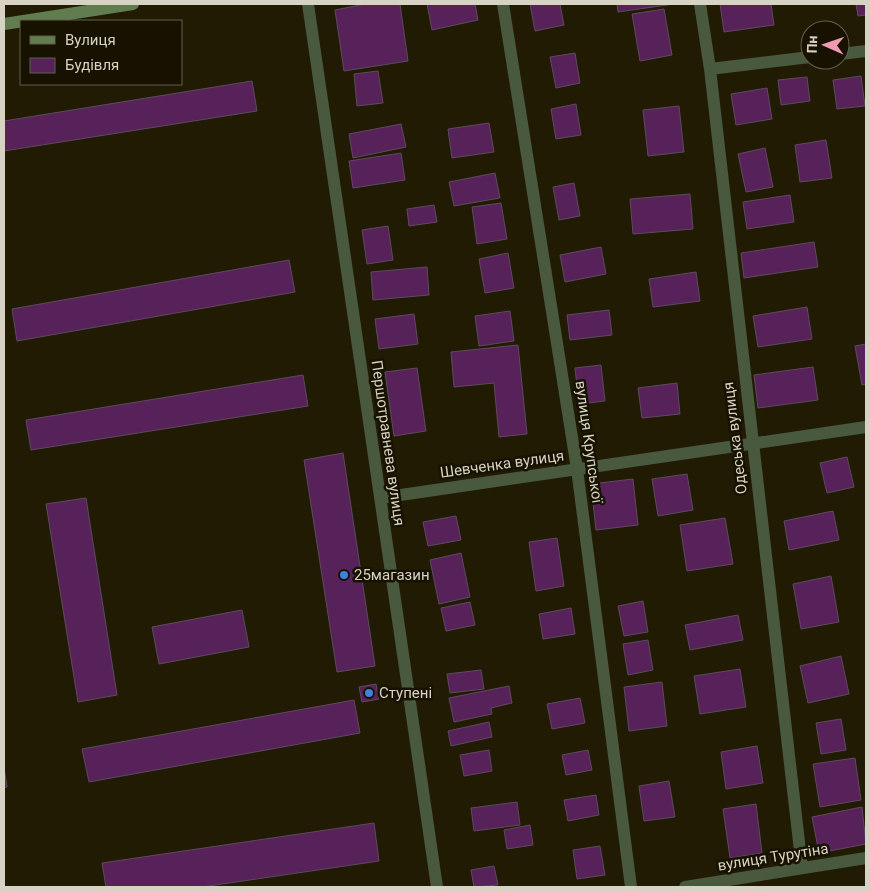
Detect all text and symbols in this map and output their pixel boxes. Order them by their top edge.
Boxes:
legend [20,20,182,85]
north arrow [800,20,850,70]
text: Вулиця [65,31,116,49]
text: Пн [804,35,820,54]
text: Будівля [65,56,119,74]
street label: Першотравнева вулиця [367,359,409,527]
street label: вулиця Крупської [572,380,607,506]
street label: Одеська вулиця [719,381,751,495]
street label: Шевченка вулиця [439,446,565,482]
place label: 25магазин [354,566,430,584]
marker: 25магазин [338,569,350,581]
place label: Ступені [379,684,432,702]
marker: Ступені [363,687,375,699]
street label: вулиця Турутіна [716,839,830,875]

